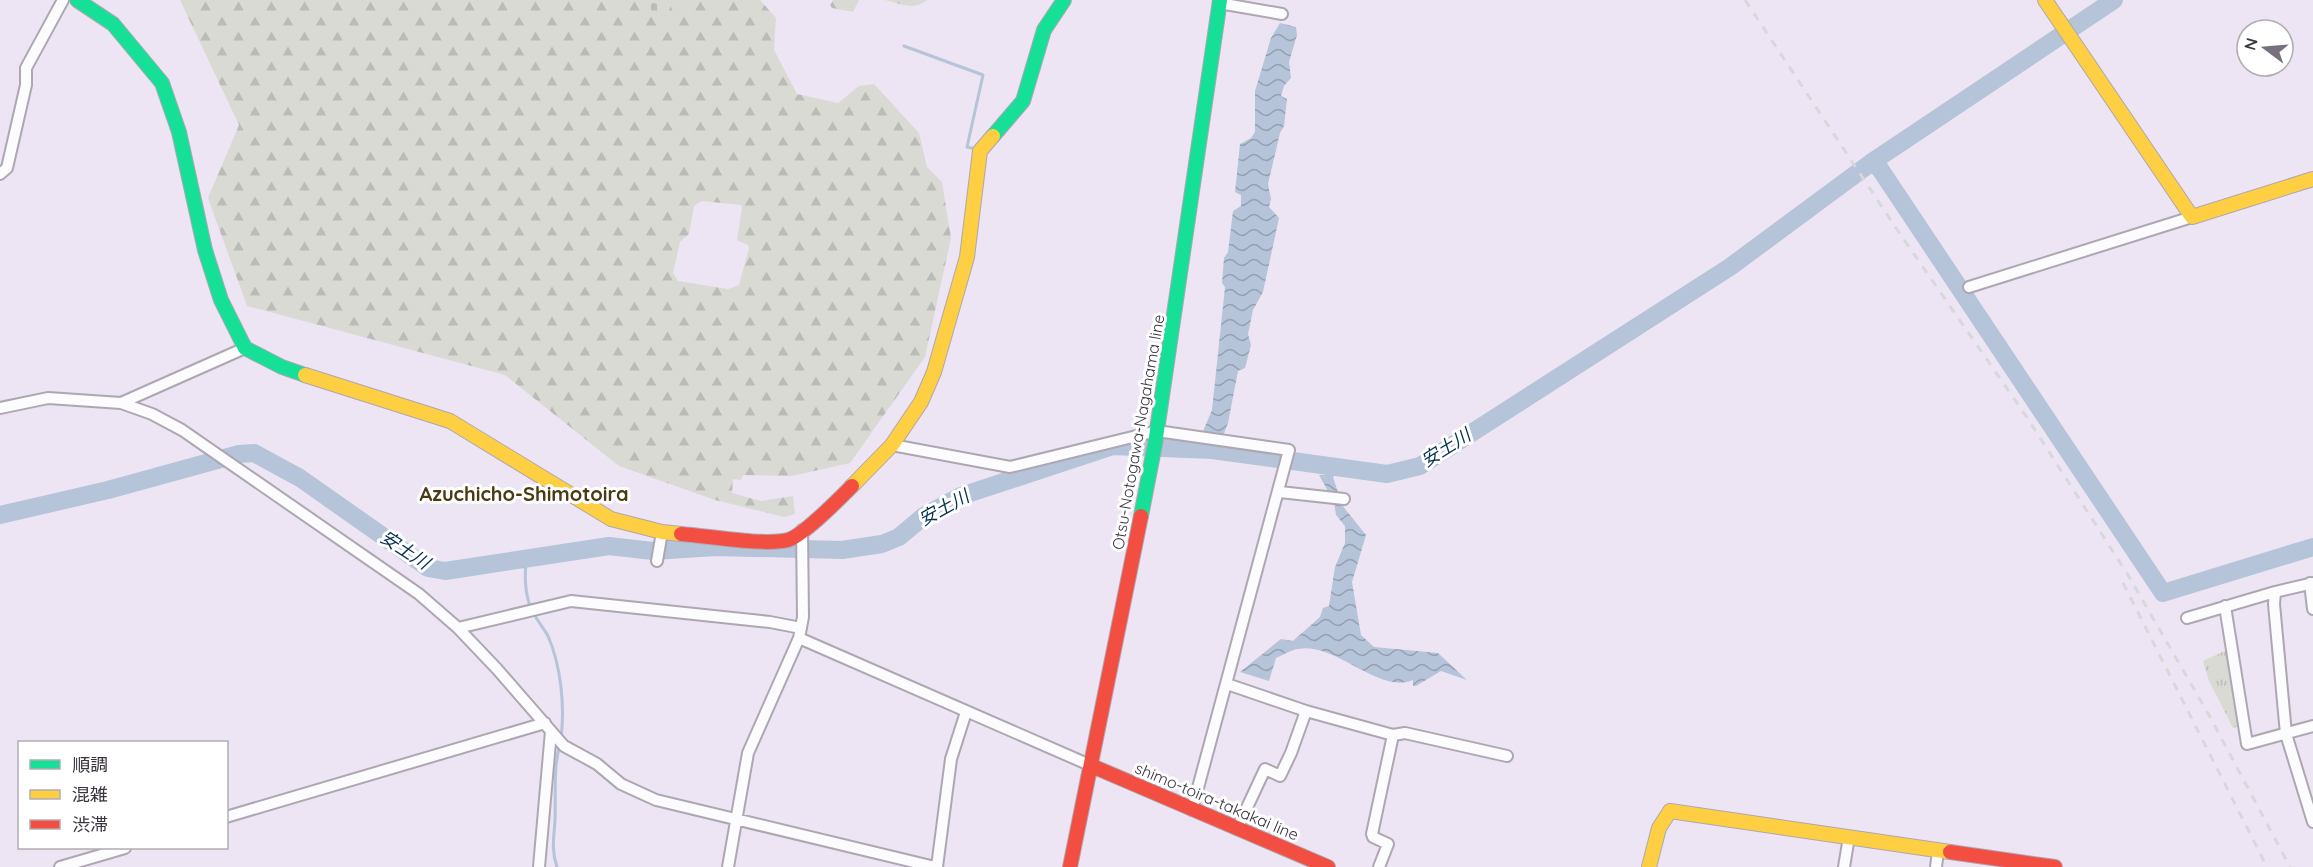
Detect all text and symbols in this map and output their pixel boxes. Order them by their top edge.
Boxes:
north arrow [2235,18,2295,78]
text: N [2239,35,2262,52]
street label: Otsu-Notogawa-Nagahama line [1107,313,1169,551]
water label: 安土川 [1417,422,1476,472]
district label: Azuchicho-Shimotoira [419,481,629,506]
water label: 安土川 [915,483,975,531]
water label: 安土川 [376,525,436,575]
legend [18,741,228,849]
text: 順調 [72,753,108,776]
street label: shimo-toira-takakai line [1132,757,1302,845]
text: 混雑 [72,783,108,806]
text: 渋滞 [72,813,108,836]

